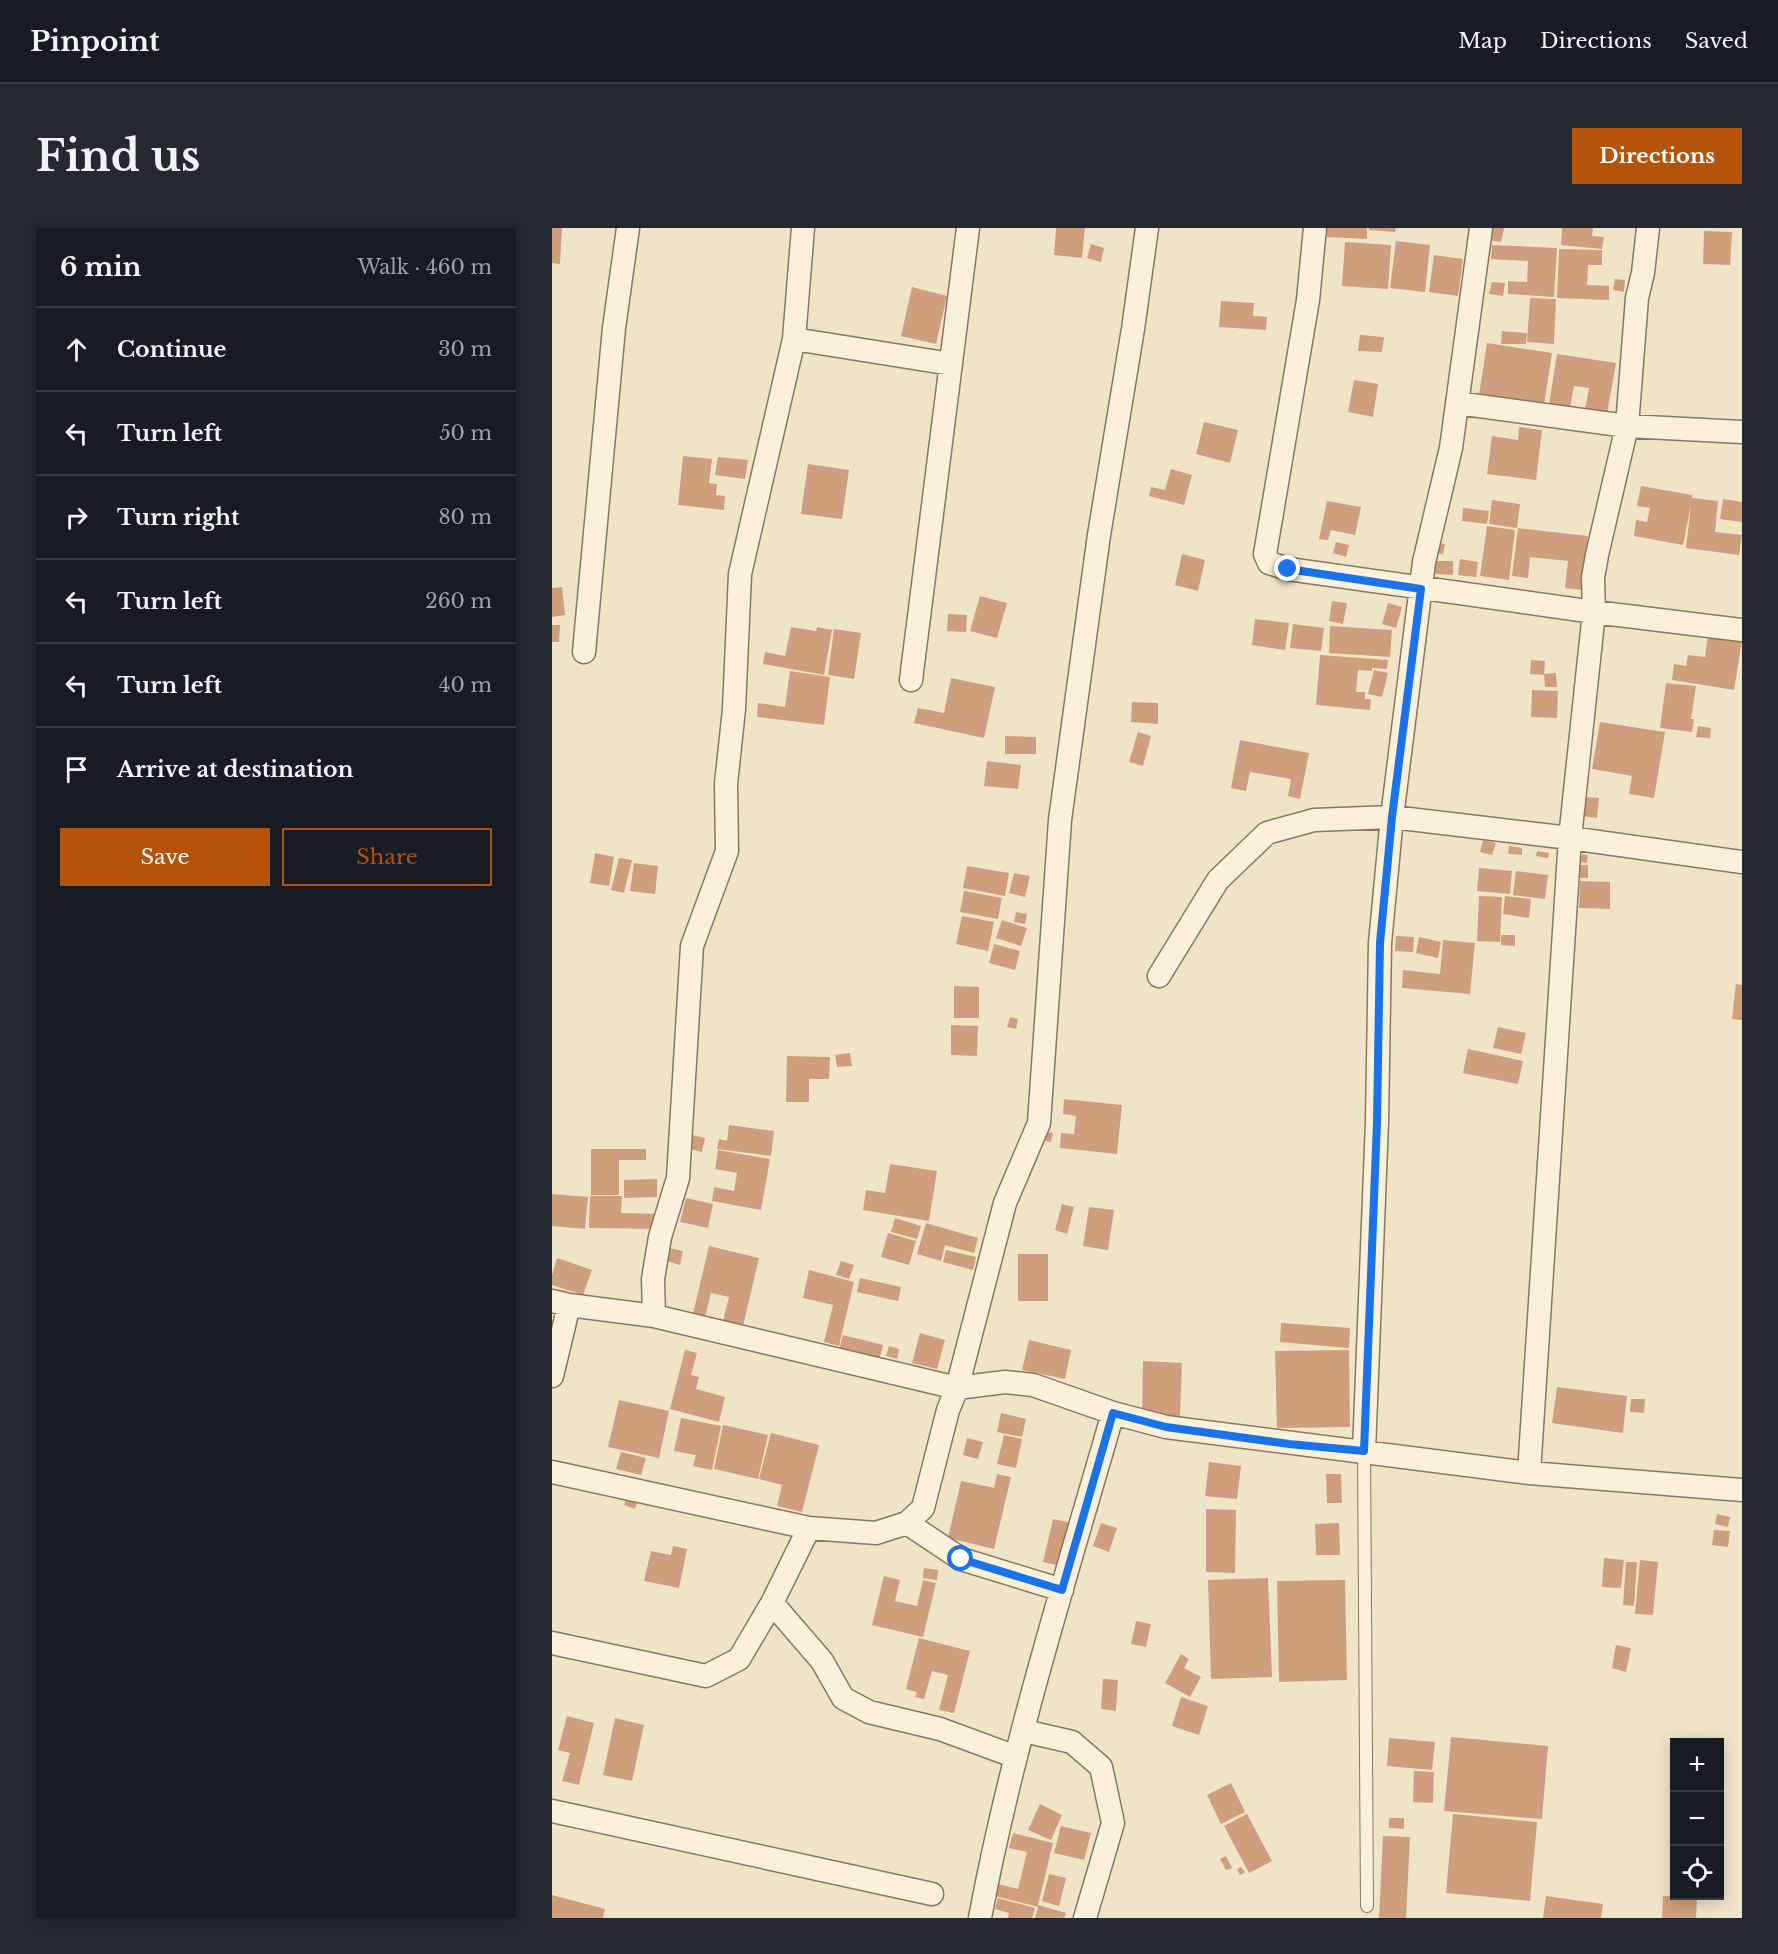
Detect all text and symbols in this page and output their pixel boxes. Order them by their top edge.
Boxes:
text: Pinpoint [30,24,160,59]
text: Map [1458,28,1507,54]
text: Directions [1540,28,1652,54]
text: Saved [1685,28,1748,54]
button: Directions [1572,128,1742,184]
text: Find us [36,130,200,182]
text: 6 min [60,251,141,283]
text: Walk · 460 m [357,255,492,279]
icon: ahead [60,333,93,366]
text: Continue [117,336,226,363]
text: 30 m [438,337,492,361]
icon: left [60,417,93,450]
text: Turn left [117,420,222,447]
text: 50 m [439,421,492,445]
icon: right [60,501,93,534]
text: Turn right [117,504,239,531]
text: 80 m [438,505,492,529]
route end [1274,555,1300,581]
icon: left [60,585,93,618]
text: Turn left [117,588,222,615]
text: 260 m [425,589,492,613]
icon: left [60,669,93,702]
text: Turn left [117,672,222,699]
text: 40 m [439,673,492,697]
icon: arrive [60,753,93,786]
text: Arrive at destination [117,756,354,783]
button: Save [60,828,270,886]
button: Share [282,828,492,886]
route start [947,1545,973,1571]
map controls [1670,1738,1724,1900]
button: + [1670,1738,1724,1792]
button: − [1670,1792,1724,1846]
button: locate [1670,1846,1724,1900]

